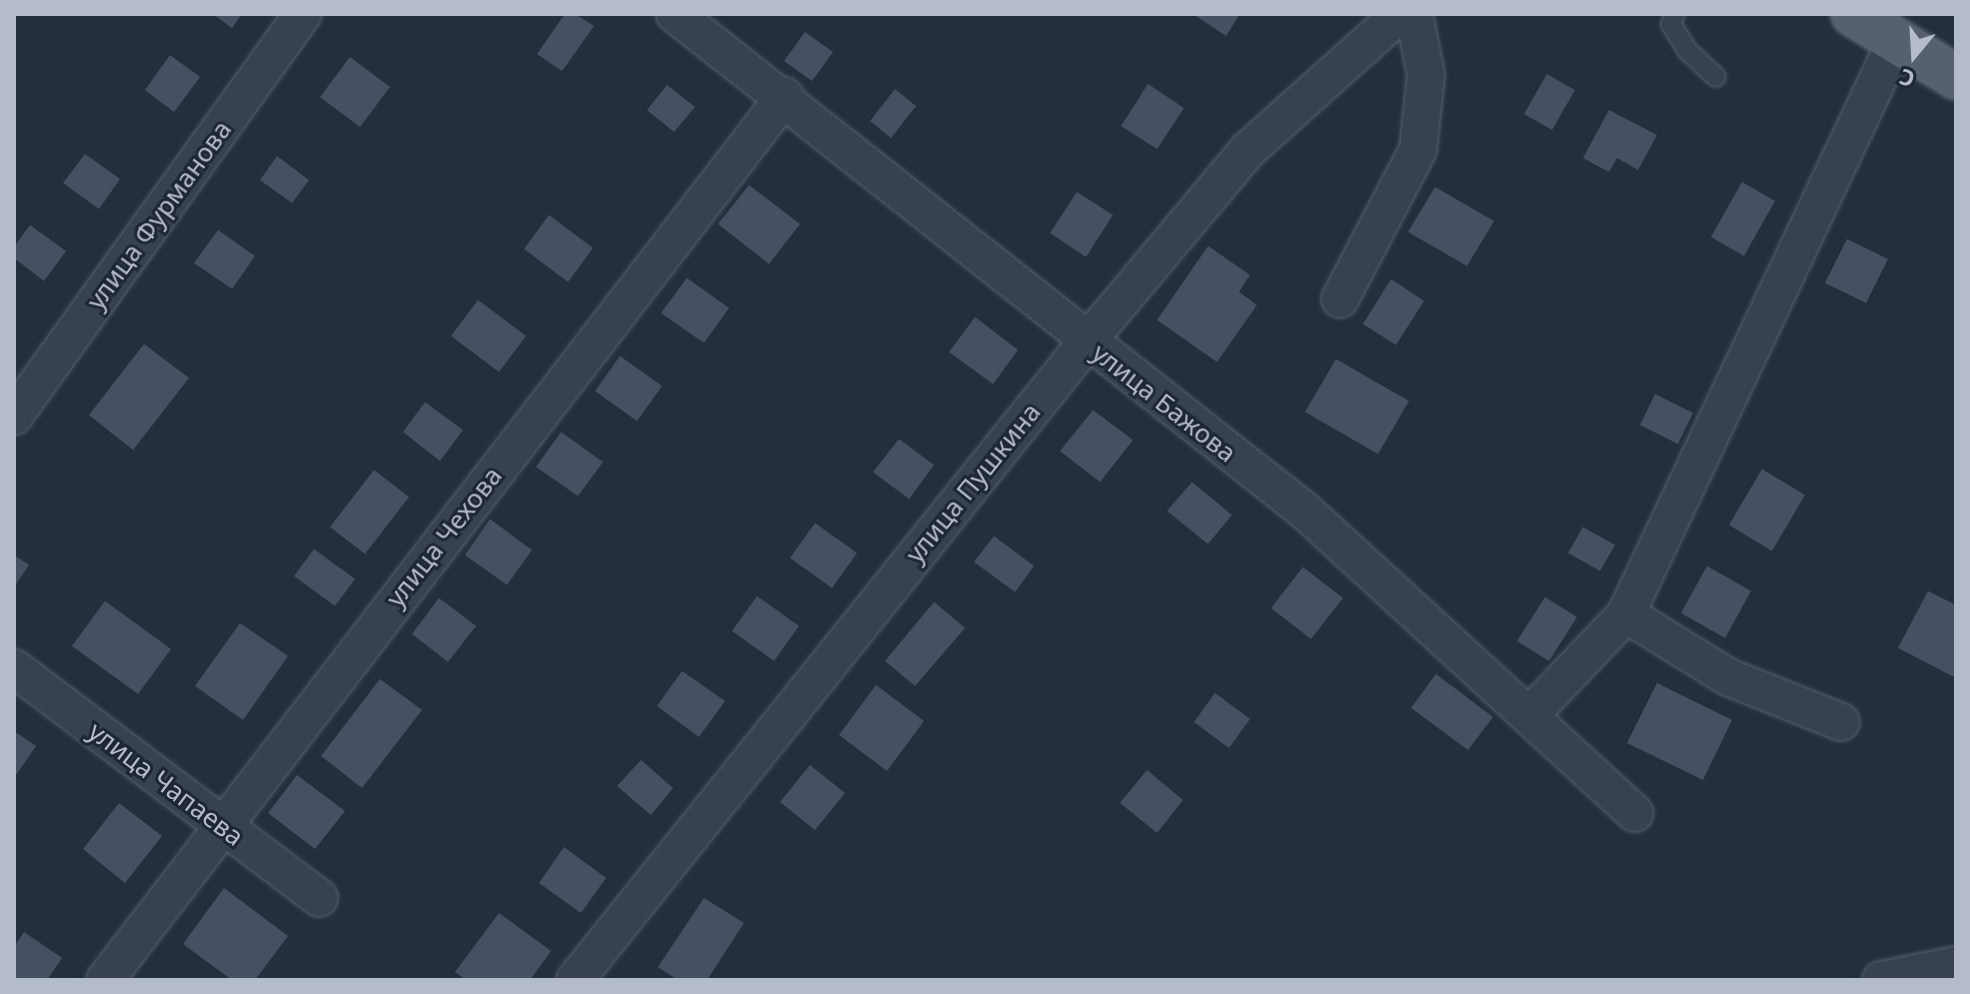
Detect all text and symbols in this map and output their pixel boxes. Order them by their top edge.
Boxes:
north arrow [1874,16,1954,96]
text: С [1895,62,1918,95]
street label: улица Фурманова [80,115,238,315]
street label: улица Бажова [1086,337,1242,469]
street label: улица Пушкина [899,397,1047,569]
street label: улица Чехова [380,461,508,613]
street label: улица Чапаева [82,716,250,852]

